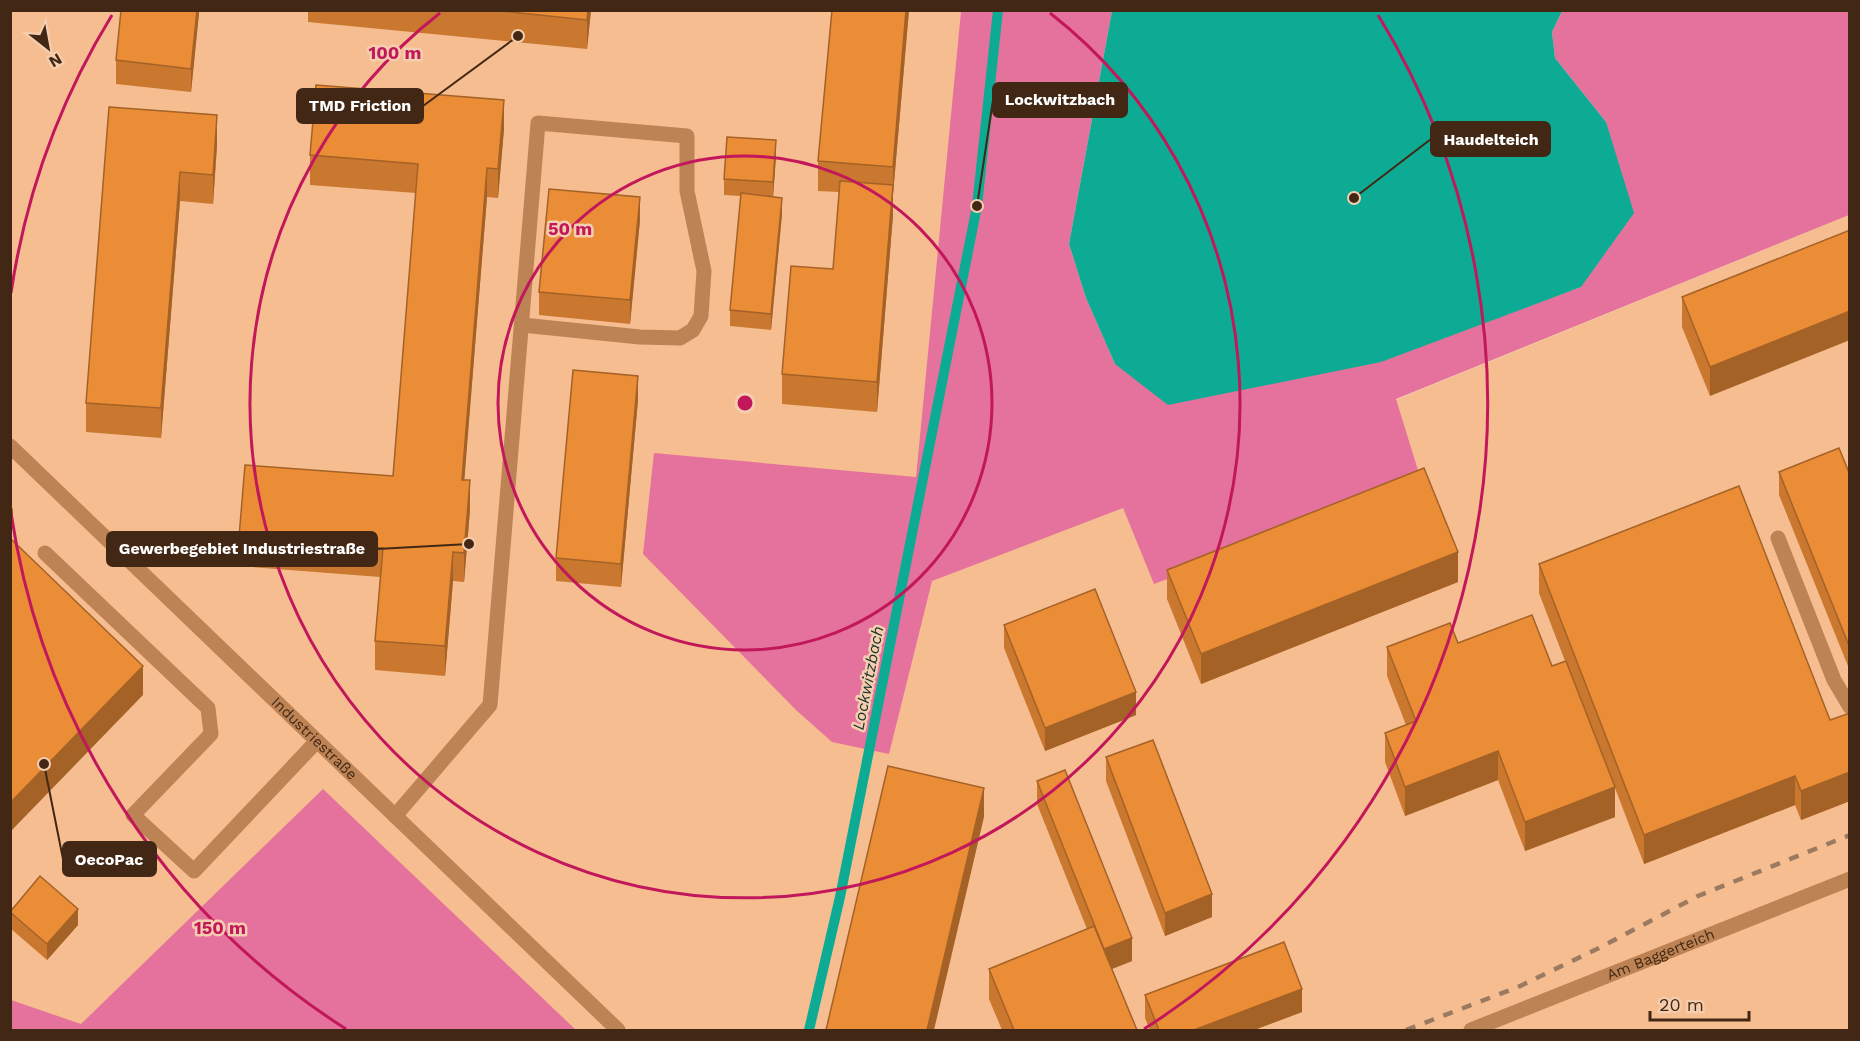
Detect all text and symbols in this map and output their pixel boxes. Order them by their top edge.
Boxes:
north arrow [18,18,78,78]
text: 100 m [368,42,422,63]
text: N [45,49,65,72]
callout: Lockwitzbach [993,83,1127,117]
callout: TMD Friction [297,89,423,123]
text: Lockwitzbach [1005,90,1115,109]
text: TMD Friction [309,96,411,115]
callout: Haudelteich [1431,122,1550,156]
text: Haudelteich [1443,130,1539,149]
text: 50 m [548,218,592,239]
centre of rings [735,393,755,413]
callout: Gewerbegebiet Industriestraße [107,532,377,566]
text: Gewerbegebiet Industriestraße [119,539,365,558]
water label: Lockwitzbach [849,624,887,732]
street label: Industriestraße [268,693,361,784]
callout: OecoPac [63,842,156,876]
text: OecoPac [75,850,143,869]
text: 150 m [194,917,246,938]
street label: Am Baggerteich [1604,925,1717,984]
scale bar [1650,984,1749,1022]
text: 20 m [1659,994,1704,1015]

